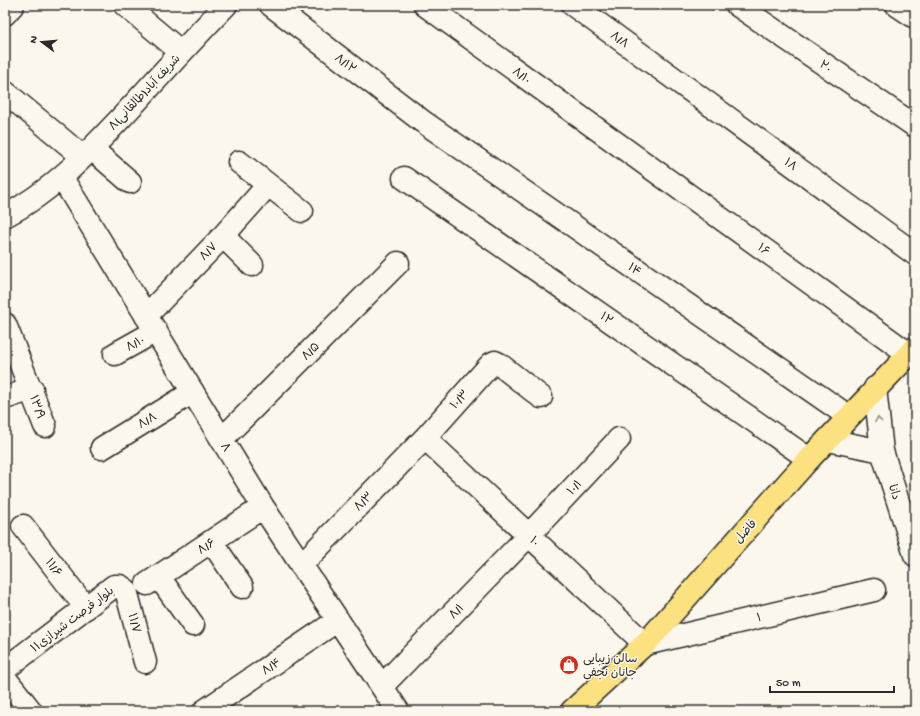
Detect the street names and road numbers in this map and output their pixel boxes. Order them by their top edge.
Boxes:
street label: ۸/۸ [607,29,631,52]
street label: ۸شریف آباد(طالقانی) [106,52,184,134]
street label: ۸/۱۲ [331,52,358,77]
street label: ۲۰ [816,58,834,77]
street label: ۸/۱۰ [509,65,533,88]
street label: ۱۸ [781,156,799,175]
street label: ۸/۷ [198,240,221,264]
street label: ۱۶ [754,241,772,260]
street label: ۱۴ [624,261,643,280]
street label: ۱۲ [597,310,615,329]
street label: ۸/۱۰ [124,334,148,356]
street label: ۸/۵ [300,341,323,364]
street label: ۱۰/۳ [448,388,473,413]
street label: ۱۳/۹ [25,394,47,422]
street label: ۸/۸ [136,411,160,433]
street label: ۸ [216,441,232,455]
street label: ۱۰/۱ [565,478,586,499]
street label: دانا [884,483,902,502]
street label: ۸/۳ [352,490,377,515]
street label: فاضل [732,518,761,547]
street label: ۱۰ [526,535,541,550]
street label: ۸/۶ [195,536,219,559]
street label: ۱۱/۶ [41,556,64,580]
street label: بلوار فرصت شیرازی۱۱ [29,585,118,657]
street label: ۸/۱ [447,602,468,623]
street label: ۱۱/۷ [124,612,142,635]
street label: ۱ [756,612,763,626]
street label: ۸/۴ [260,656,284,679]

